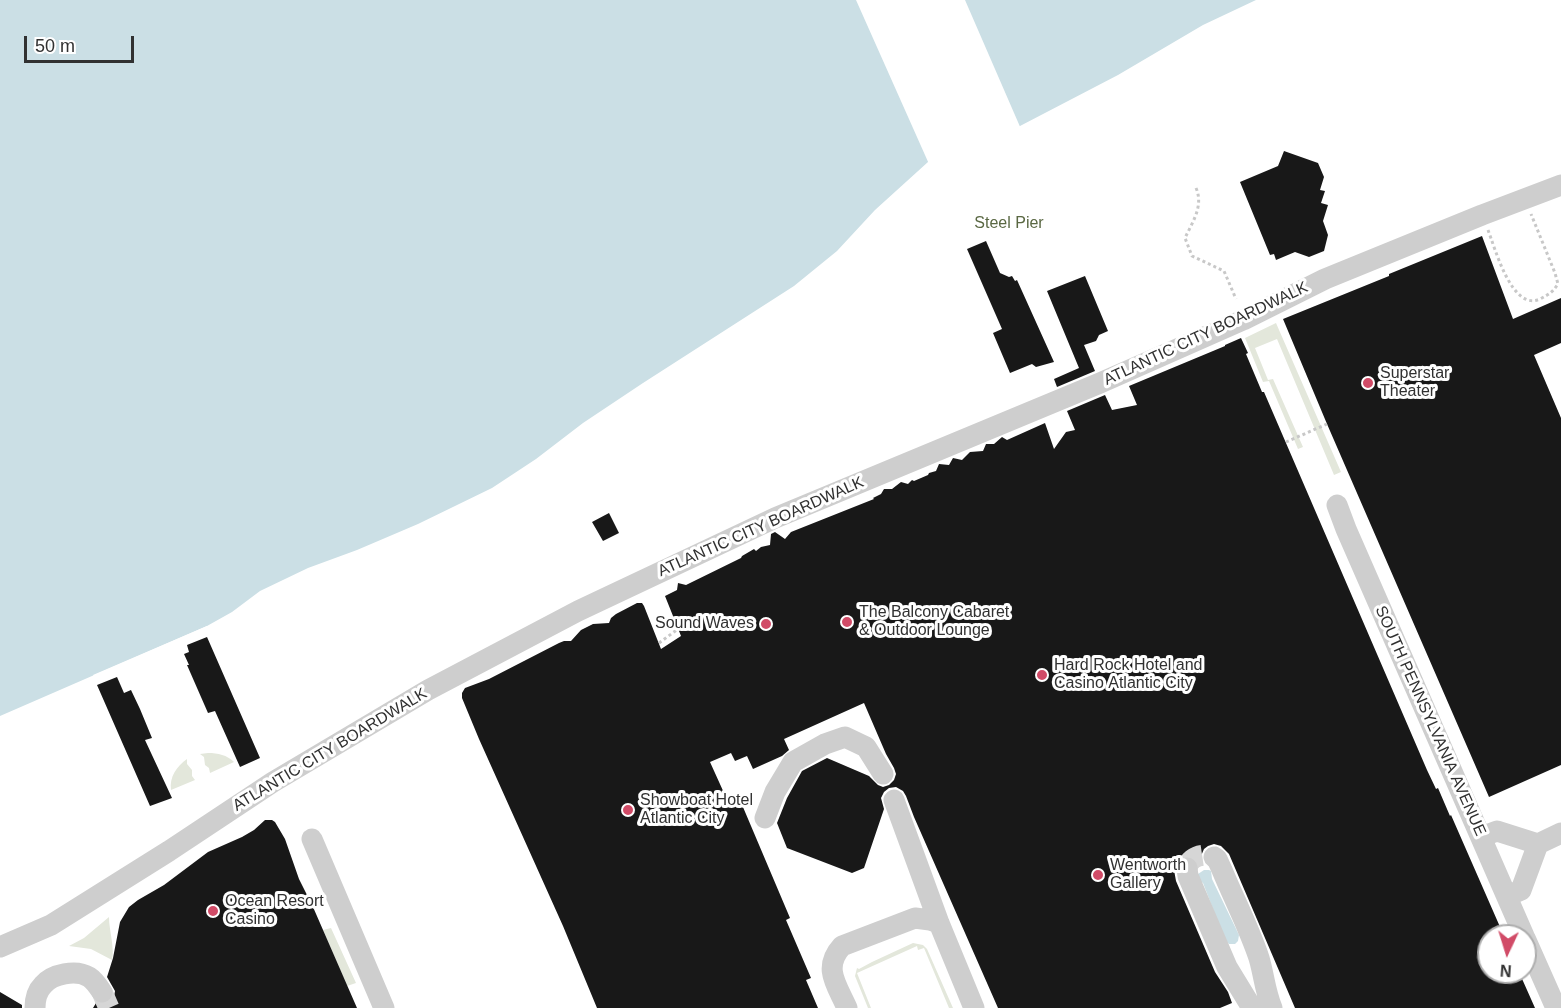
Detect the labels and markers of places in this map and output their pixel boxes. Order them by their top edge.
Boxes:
place label: Superstar Theater [1380,364,1449,402]
marker: Superstar Theater [1361,376,1375,390]
place label: The Balcony Cabaret & Outdoor Lounge [859,603,1009,641]
place label: Sound Waves [655,614,754,634]
marker: The Balcony Cabaret & Outdoor Lounge [840,615,854,629]
marker: Sound Waves [759,617,773,631]
place label: Hard Rock Hotel and Casino Atlantic City [1054,656,1203,694]
marker: Hard Rock Hotel and Casino Atlantic City [1035,668,1049,682]
place label: Showboat Hotel Atlantic City [640,791,753,829]
marker: Showboat Hotel Atlantic City [621,803,635,817]
place label: Wentworth Gallery [1110,856,1186,894]
marker: Wentworth Gallery [1091,868,1105,882]
place label: Ocean Resort Casino [225,892,324,930]
marker: Ocean Resort Casino [206,904,220,918]

